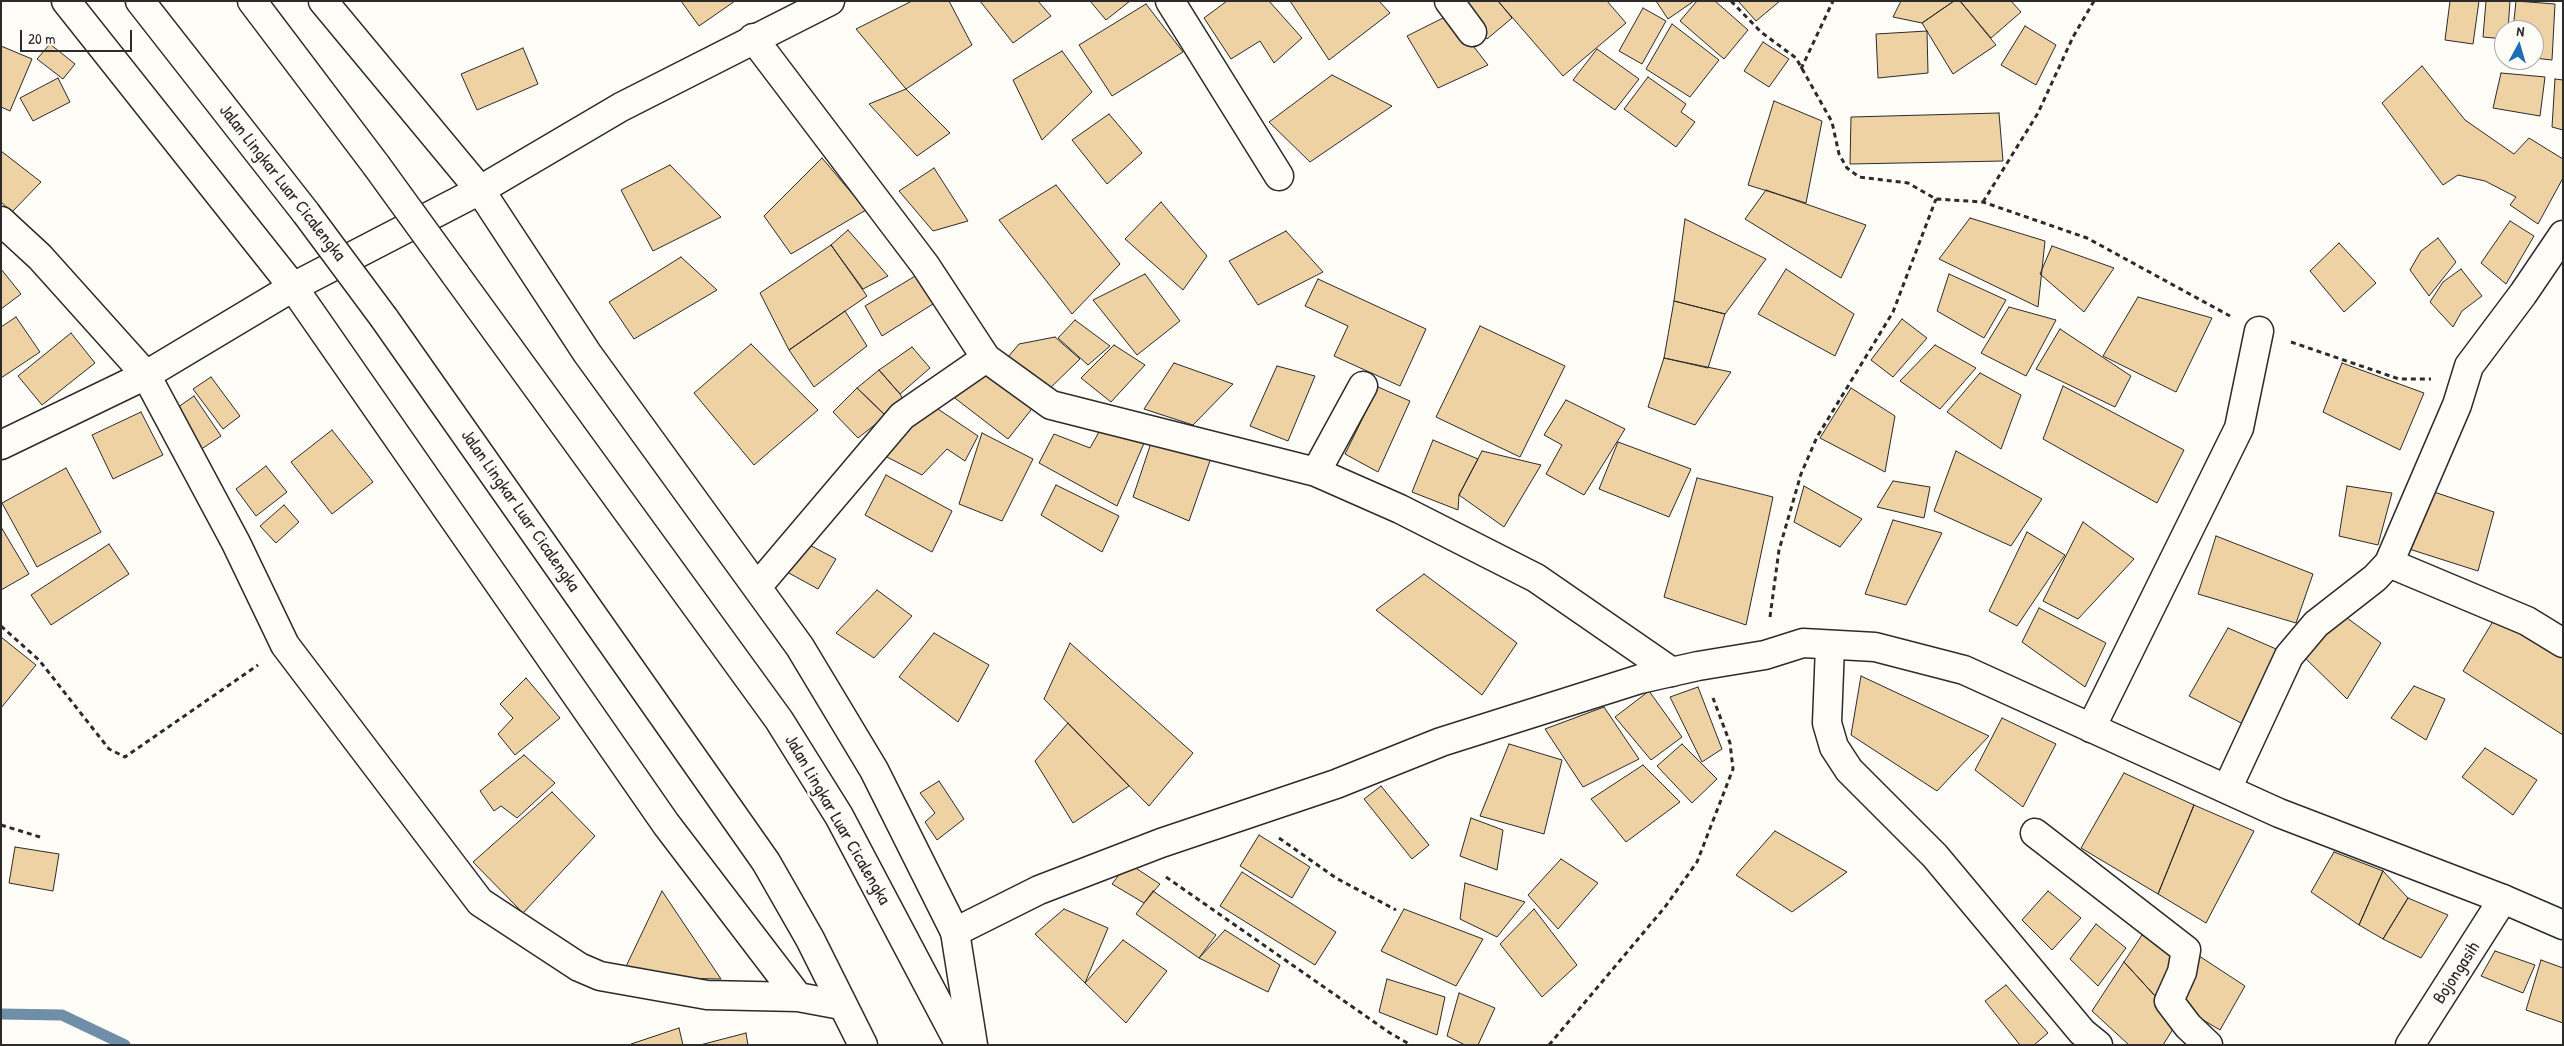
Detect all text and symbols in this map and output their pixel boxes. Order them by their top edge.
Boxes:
scale bar [22,20,135,52]
north arrow [2494,20,2544,70]
text: N [2516,21,2525,40]
text: 20 m [28,28,55,49]
street label: Jalan Lingkar Luar Cicalengka [214,100,350,266]
street label: Jalan Lingkar Luar Cicalengka [456,426,584,596]
street label: Jalan Lingkar Luar Cicalengka [779,731,895,909]
street label: Bojongasih [2429,938,2485,1008]

